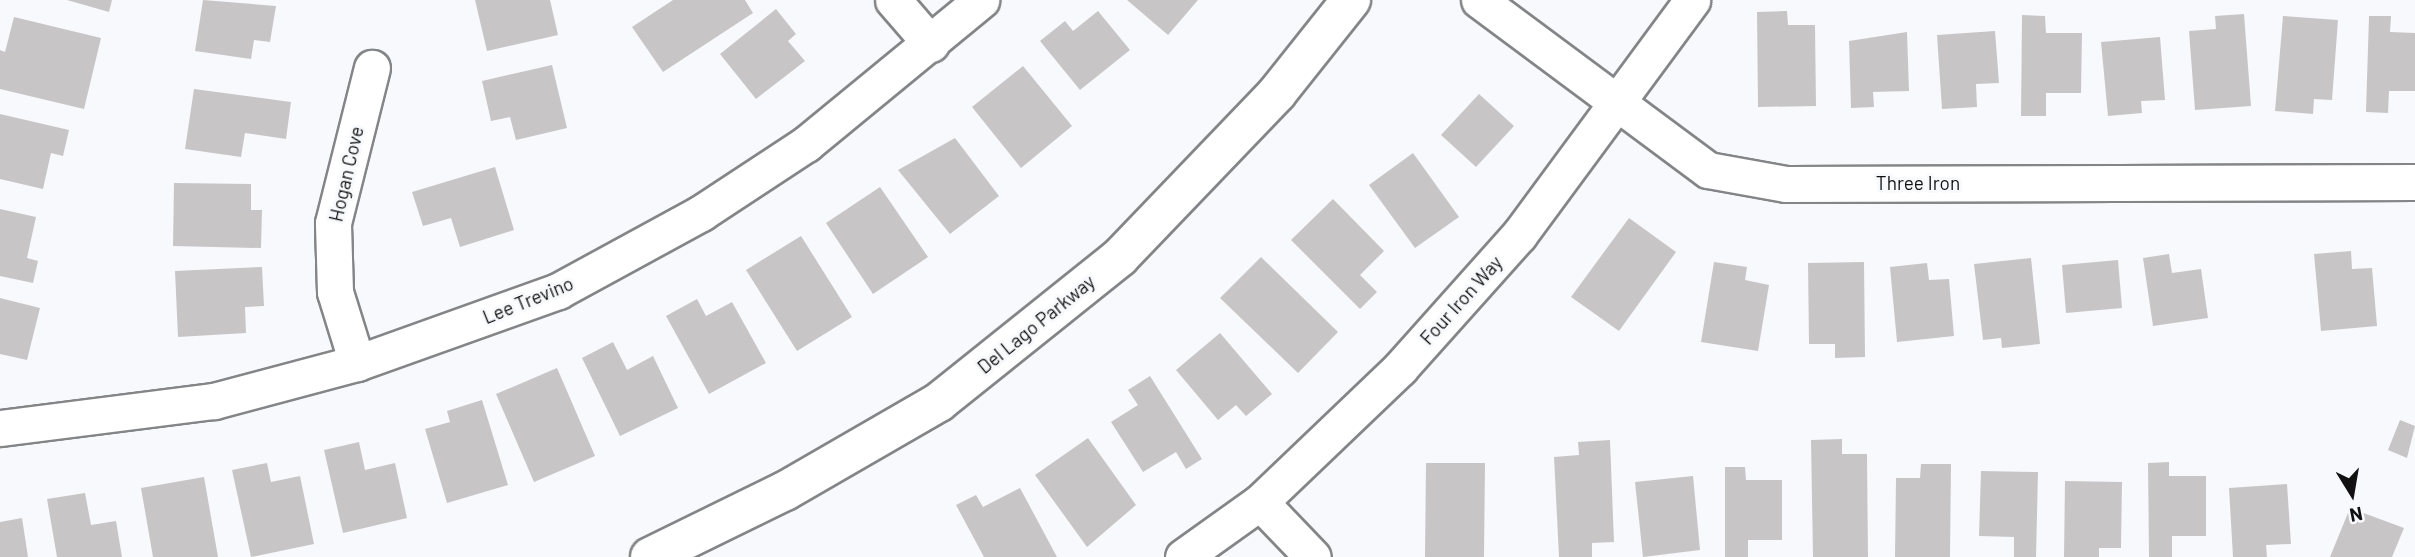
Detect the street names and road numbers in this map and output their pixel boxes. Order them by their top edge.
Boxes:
street label: Hogan Cove [324,124,368,224]
street label: Three Iron [1876,172,1960,194]
street label: Four Iron Way [1415,251,1507,349]
street label: Del Lago Parkway [973,270,1099,378]
street label: Lee Trevino [479,272,577,328]

